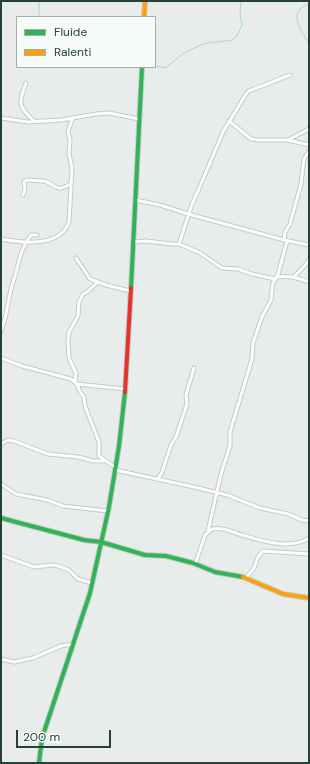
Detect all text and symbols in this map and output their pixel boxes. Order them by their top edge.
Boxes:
legend [16,16,156,68]
text: Fluide [54,24,87,40]
text: Ralenti [54,44,91,60]
scale bar [18,722,113,748]
text: 200 m [23,729,60,745]

